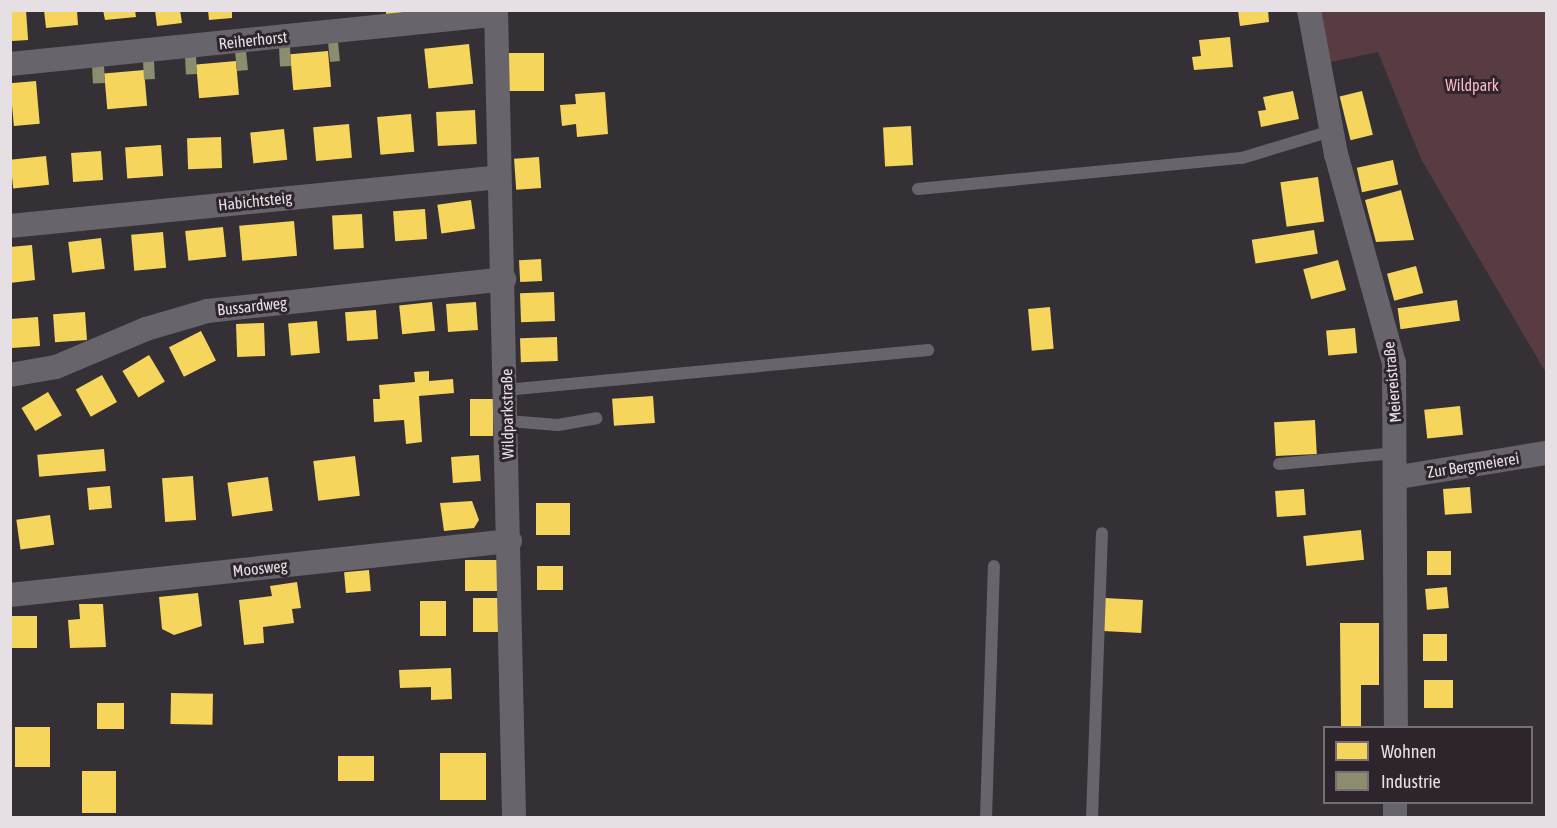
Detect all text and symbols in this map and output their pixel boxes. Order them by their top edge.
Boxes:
street label: Reiherhorst [218,27,288,53]
park label: Wildpark [1445,75,1499,95]
street label: Habichtsteig [217,188,293,214]
street label: Bussardweg [216,293,288,319]
street label: Meiereistraße [1379,341,1405,423]
street label: Wildparkstraße [497,369,517,459]
street label: Zur Bergmeierei [1425,448,1521,482]
street label: Moosweg [232,556,288,580]
legend [1323,726,1533,804]
text: Wohnen [1381,741,1436,762]
text: Industrie [1381,771,1441,792]

